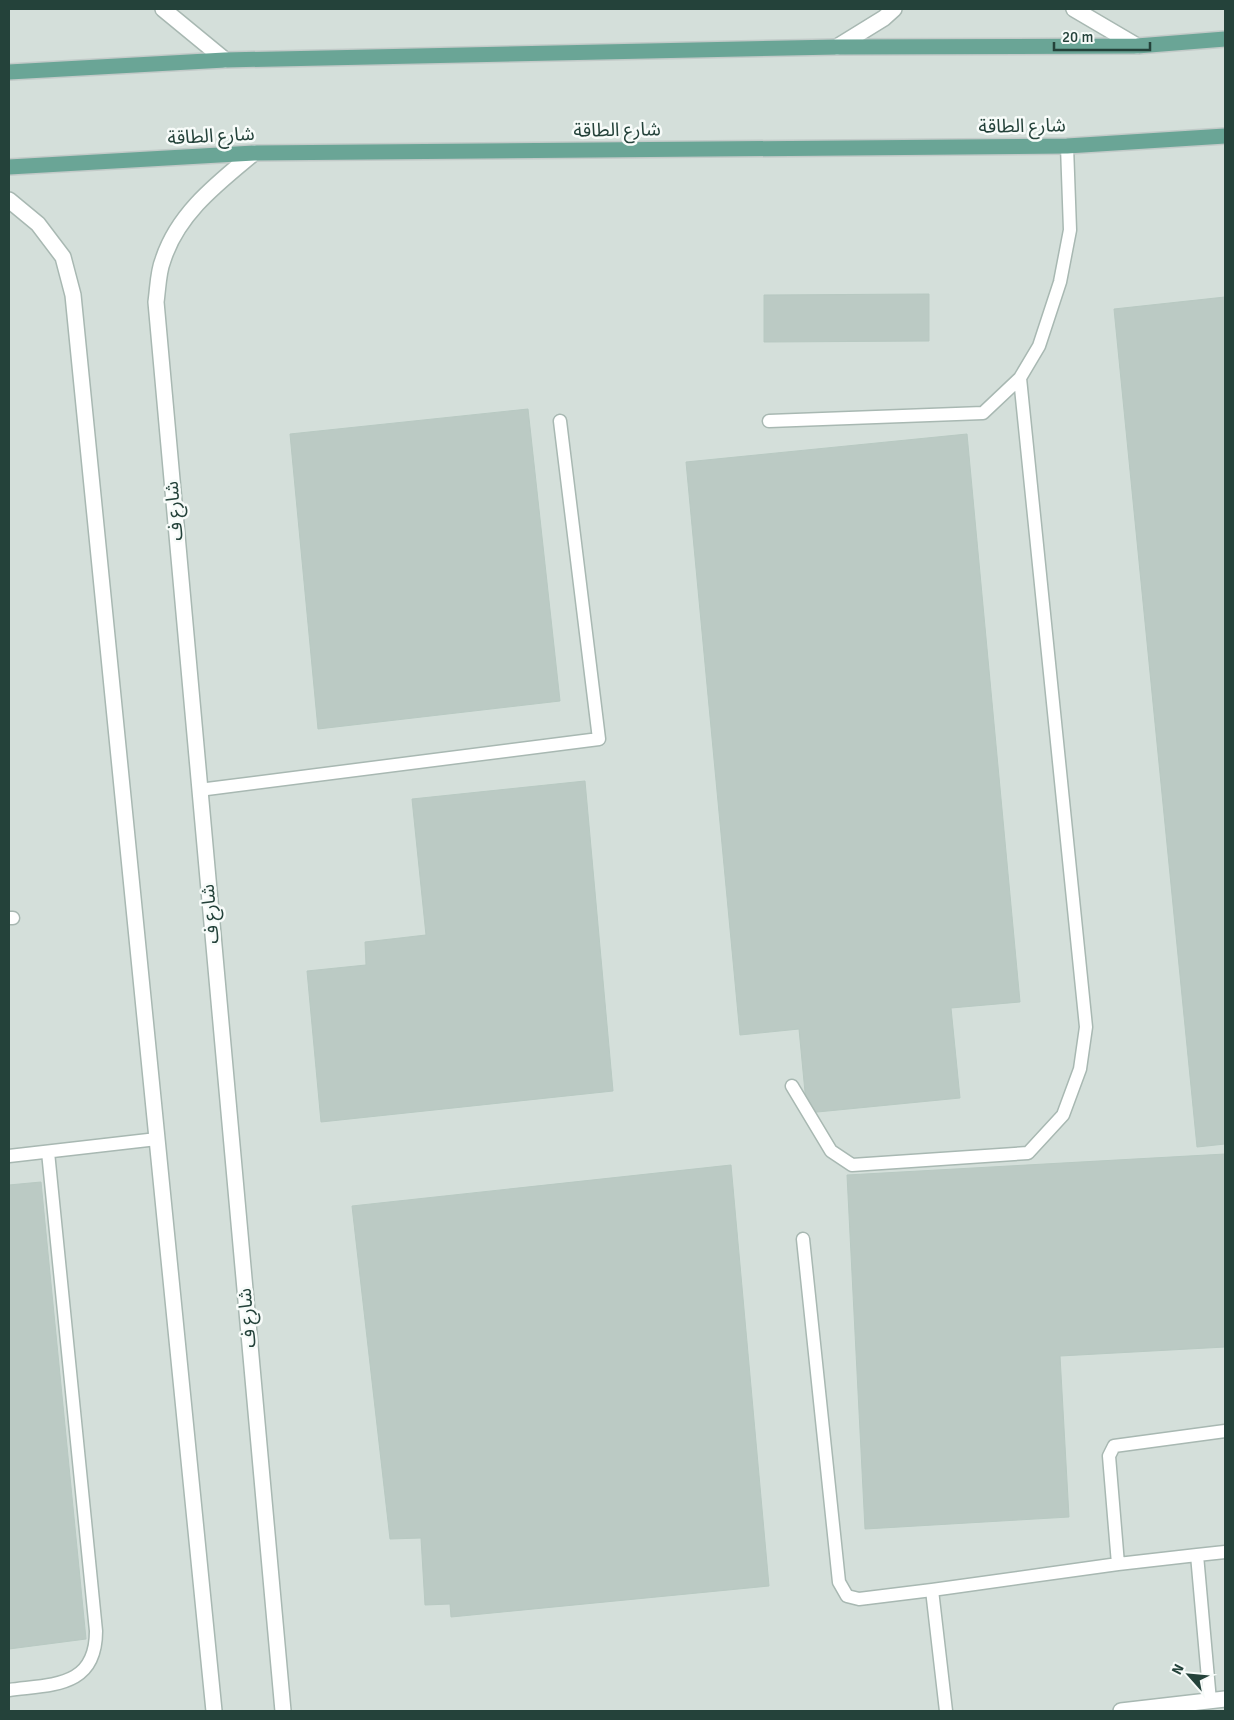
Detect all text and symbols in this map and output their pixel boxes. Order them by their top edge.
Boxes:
scale bar [1054,20,1150,52]
text: 20 m [1062,28,1093,46]
street label: شارع الطاقة [978,113,1066,140]
street label: شارع الطاقة [573,117,661,144]
street label: شارع الطاقة [167,122,255,151]
street label: شارع ف [159,480,190,542]
street label: شارع ف [195,883,226,945]
street label: شارع ف [232,1287,263,1349]
north arrow [1164,1650,1214,1700]
text: N [1168,1661,1188,1678]

